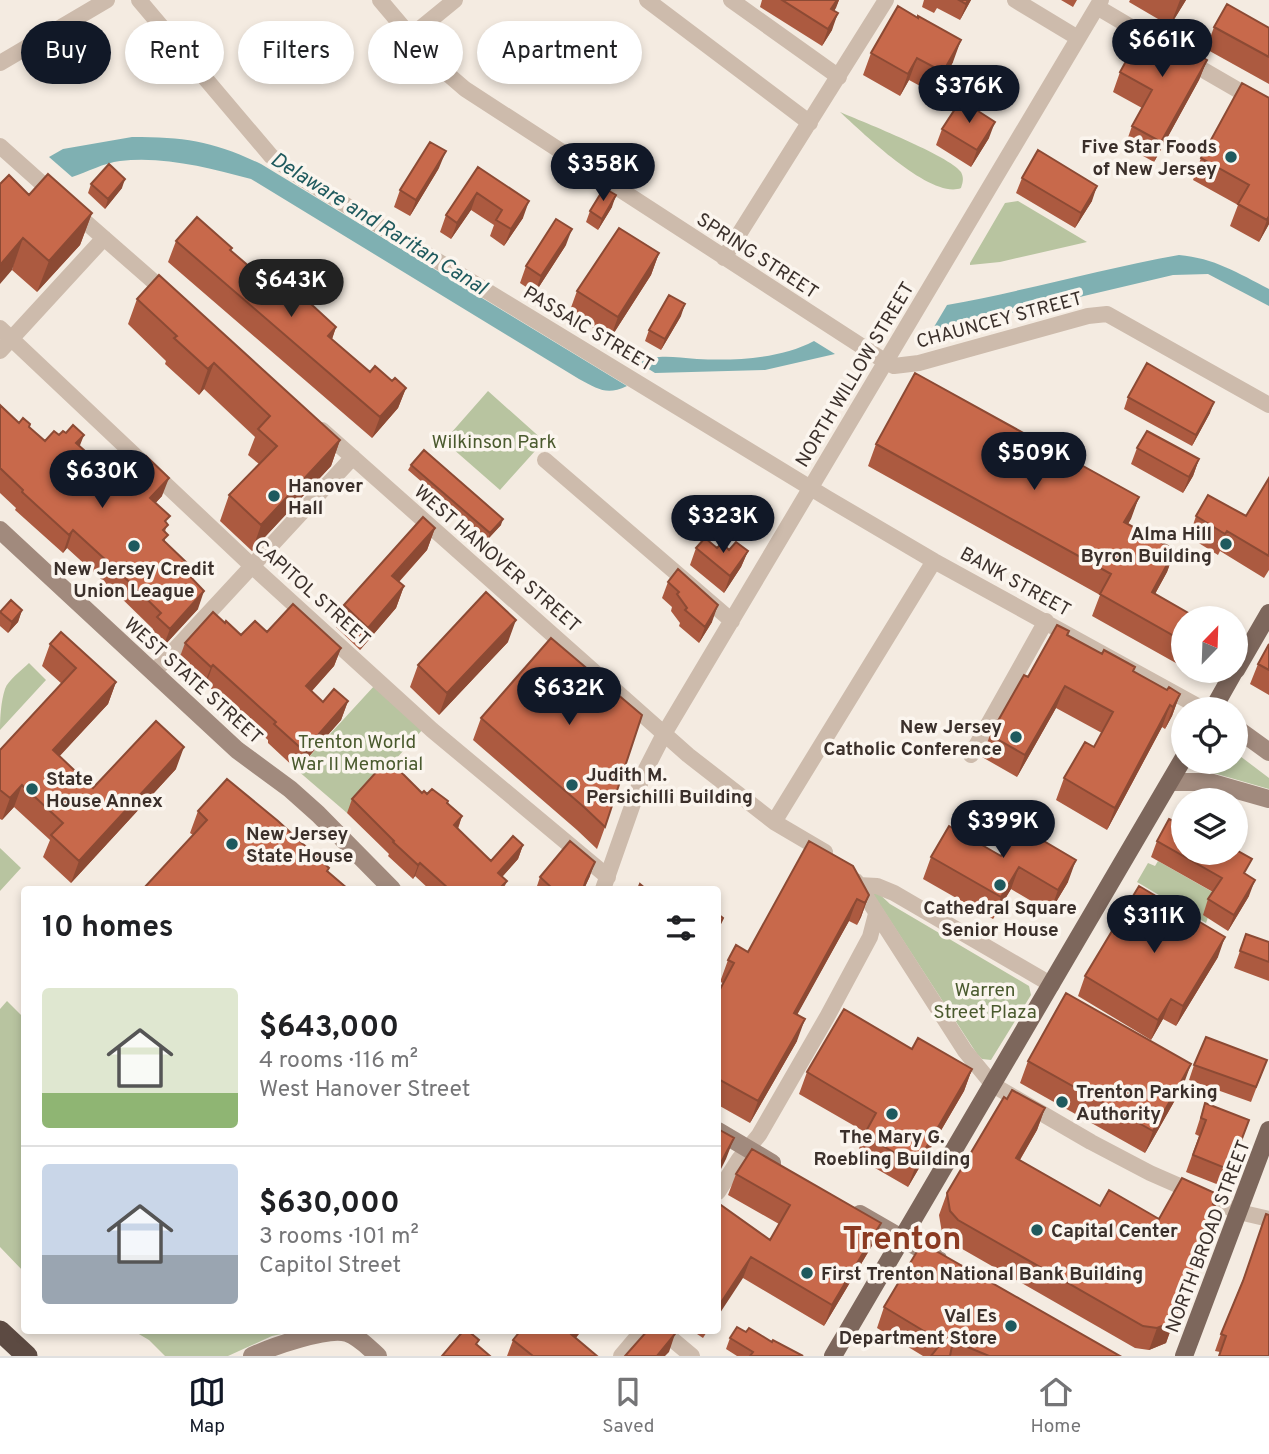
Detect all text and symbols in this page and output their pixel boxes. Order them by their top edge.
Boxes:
pin: $661K [1113,20,1211,79]
chip: Buy [21,21,111,84]
chip: Rent [125,21,224,84]
chip: Filters [238,21,354,84]
chip: New [368,21,463,84]
chip: Apartment [477,21,642,84]
text: $661K [1128,27,1196,56]
pin: $376K [920,66,1018,125]
text: $376K [935,73,1003,102]
place label: Five Star Foods of New Jersey [1081,136,1217,182]
pin: $358K [554,144,652,203]
water label: Delaware and Raritan Canal [265,147,493,303]
marker: Five Star Foods of New Jersey [1223,149,1239,165]
text: $358K [567,151,639,180]
street label: SPRING STREET [691,208,822,305]
pin: $643K [242,260,340,319]
text: $643K [255,267,327,296]
street label: NORTH WILLOW STREET [791,278,921,472]
street label: PASSAIC STREET [518,281,657,378]
street label: CHAUNCEY STREET [914,287,1085,355]
park label: Wilkinson Park [432,431,556,455]
pin: $509K [985,433,1083,492]
text: $509K [997,440,1071,469]
pin: $630K [53,450,151,510]
text: $630K [66,458,138,487]
place label: Hanover Hall [288,475,363,521]
street label: WEST HANOVER STREET [408,481,585,639]
marker: Hanover Hall [266,488,282,504]
pin: $323K [674,496,772,555]
text: $323K [687,503,759,532]
place label: Alma Hill Byron Building [1081,523,1212,569]
street label: CAPITOL STREET [248,535,375,652]
marker: Alma Hill Byron Building [1218,536,1234,552]
marker: New Jersey Credit Union League [126,538,142,554]
street label: BANK STREET [955,542,1075,623]
place label: New Jersey Credit Union League [53,558,215,604]
north arrow [1171,606,1248,682]
map controls [1171,606,1248,865]
street label: WEST STATE STREET [118,613,267,750]
pin: $632K [520,668,618,727]
text: $632K [533,675,605,704]
button: locate [1171,697,1248,774]
place label: New Jersey Catholic Conference [823,716,1002,762]
marker: New Jersey Catholic Conference [1008,729,1024,745]
park label: Trenton World War II Memorial [291,731,423,777]
place label: Judith M. Persichilli Building [586,764,753,810]
place label: State House Annex [46,768,163,814]
marker: Judith M. Persichilli Building [564,777,580,793]
marker: State House Annex [24,781,40,797]
button: layers [1171,788,1248,865]
pin: $399K [954,800,1052,860]
text: $399K [967,808,1039,837]
place label: New Jersey State House [246,823,353,869]
marker: New Jersey State House [224,836,240,852]
marker: Cathedral Square Senior House [992,877,1008,893]
pin: $311K [1105,895,1203,955]
place label: Cathedral Square Senior House [923,897,1077,943]
text: $311K [1123,903,1185,932]
icon: filters [662,909,700,947]
text: 10 homes [42,910,173,947]
park label: Warren Street Plaza [933,979,1037,1025]
text: $643,000 [259,1010,399,1047]
icon: home [98,1016,182,1100]
text: 4 rooms · 116 m² [259,1047,418,1076]
text: West Hanover Street [259,1076,470,1105]
place label: Trenton Parking Authority [1076,1081,1218,1127]
marker: Trenton Parking Authority [1054,1094,1070,1110]
marker: The Mary G. Roebling Building [884,1106,900,1122]
place label: The Mary G. Roebling Building [814,1126,970,1172]
street label: NORTH BROAD STREET [1161,1137,1257,1336]
text: $630,000 [259,1186,400,1223]
icon: home [98,1192,182,1276]
district label: Trenton [843,1220,961,1262]
place label: Capital Center [1051,1220,1178,1244]
marker: Capital Center [1029,1222,1045,1238]
text: 3 rooms · 101 m² [259,1223,419,1252]
text: Capitol Street [259,1252,401,1281]
place label: First Trenton National Bank Building [821,1263,1143,1287]
marker: First Trenton National Bank Building [799,1265,815,1281]
place label: Val Es Department Store [839,1305,997,1351]
marker: Val Es Department Store [1003,1318,1019,1334]
tab: Map [188,1373,226,1439]
tab: Saved [602,1373,654,1439]
tab: Home [1030,1373,1081,1439]

